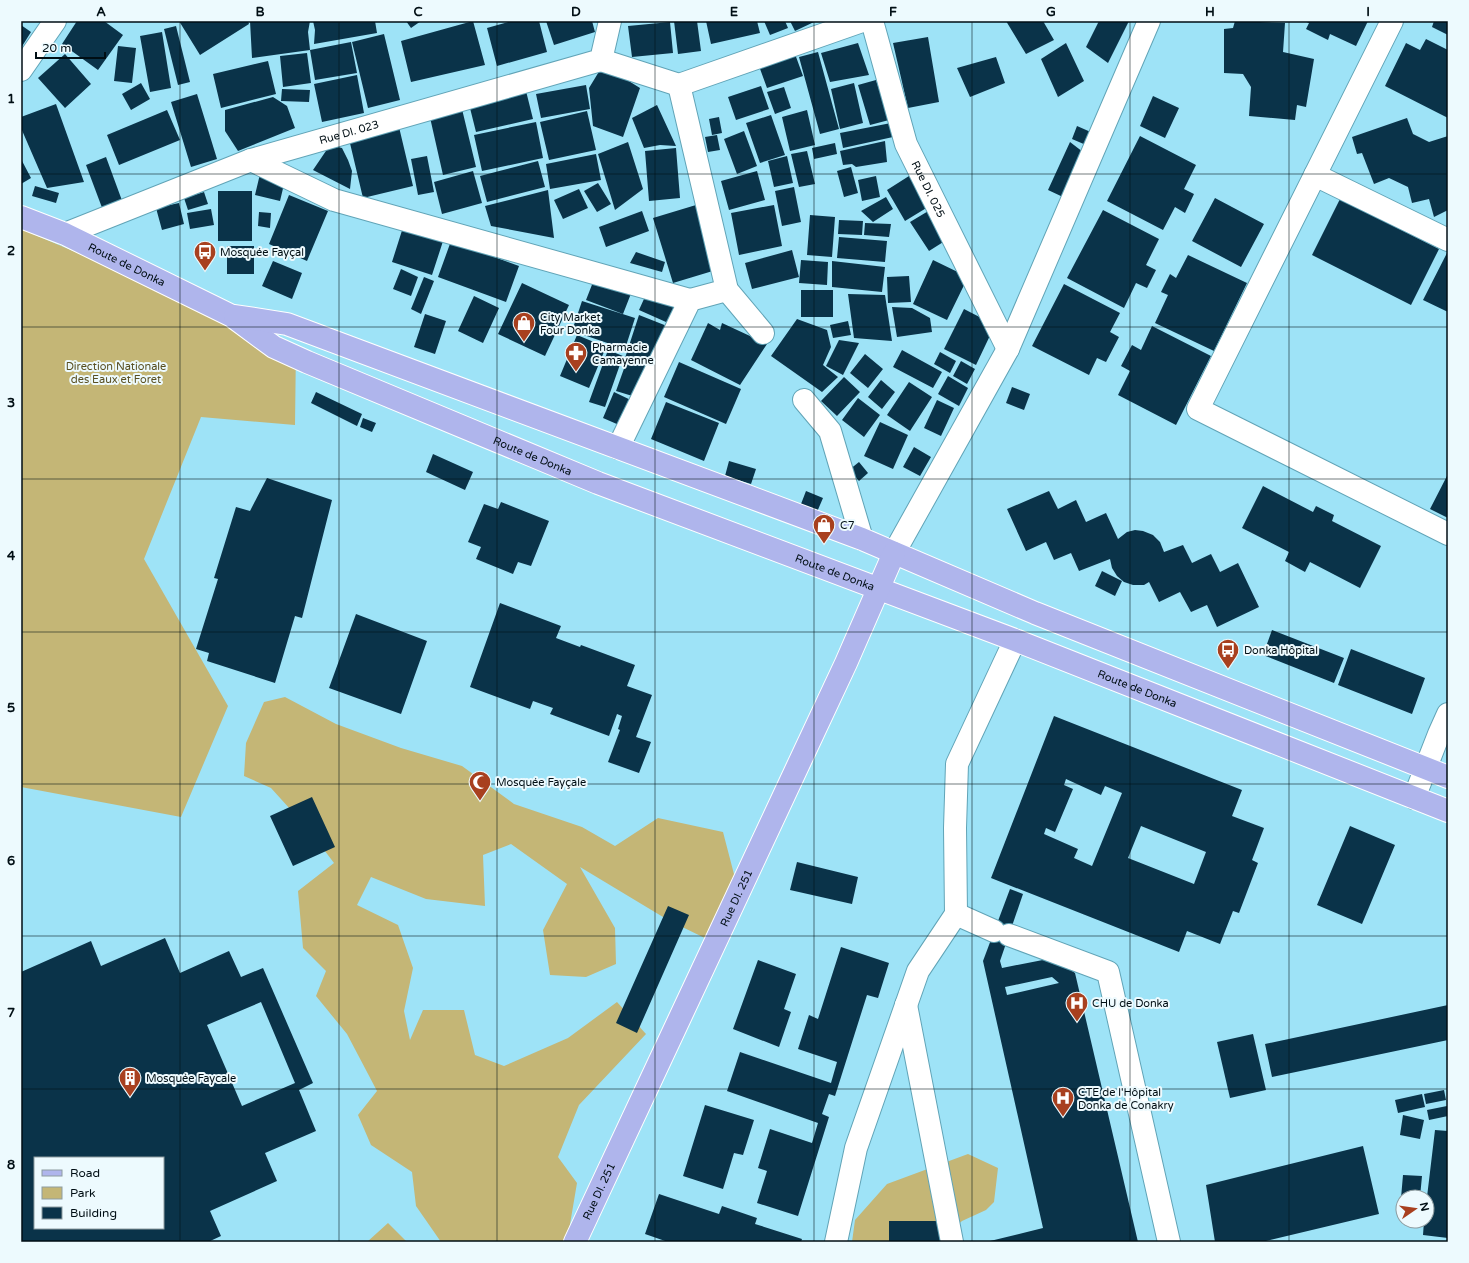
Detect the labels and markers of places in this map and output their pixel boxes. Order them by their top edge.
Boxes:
bus stop icon: Mosquée Fayçal [192,239,218,272]
place label: Mosquée Fayçal [220,246,304,259]
shop icon: City Market Four Donka [511,310,537,343]
place label: City Market Four Donka [540,311,601,337]
pharmacy icon: Pharmacie Camayenne [563,340,589,373]
place label: Pharmacie Camayenne [592,341,654,367]
shop icon: C7 [811,512,837,545]
place label: C7 [840,519,855,532]
bus stop icon: Donka Hôpital [1215,637,1241,670]
place label: Donka Hôpital [1244,644,1318,657]
mosque icon: Mosquée Fayçale [467,769,493,802]
place label: Mosquée Fayçale [496,776,586,789]
hospital icon: CHU de Donka [1064,990,1090,1023]
place label: CHU de Donka [1092,997,1169,1010]
building icon: Mosquée Faycale [117,1065,143,1098]
place label: Mosquée Faycale [146,1072,236,1085]
hospital icon: CTE de l'Hôpital Donka de Conakry [1050,1085,1076,1118]
place label: CTE de l'Hôpital Donka de Conakry [1078,1086,1174,1112]

